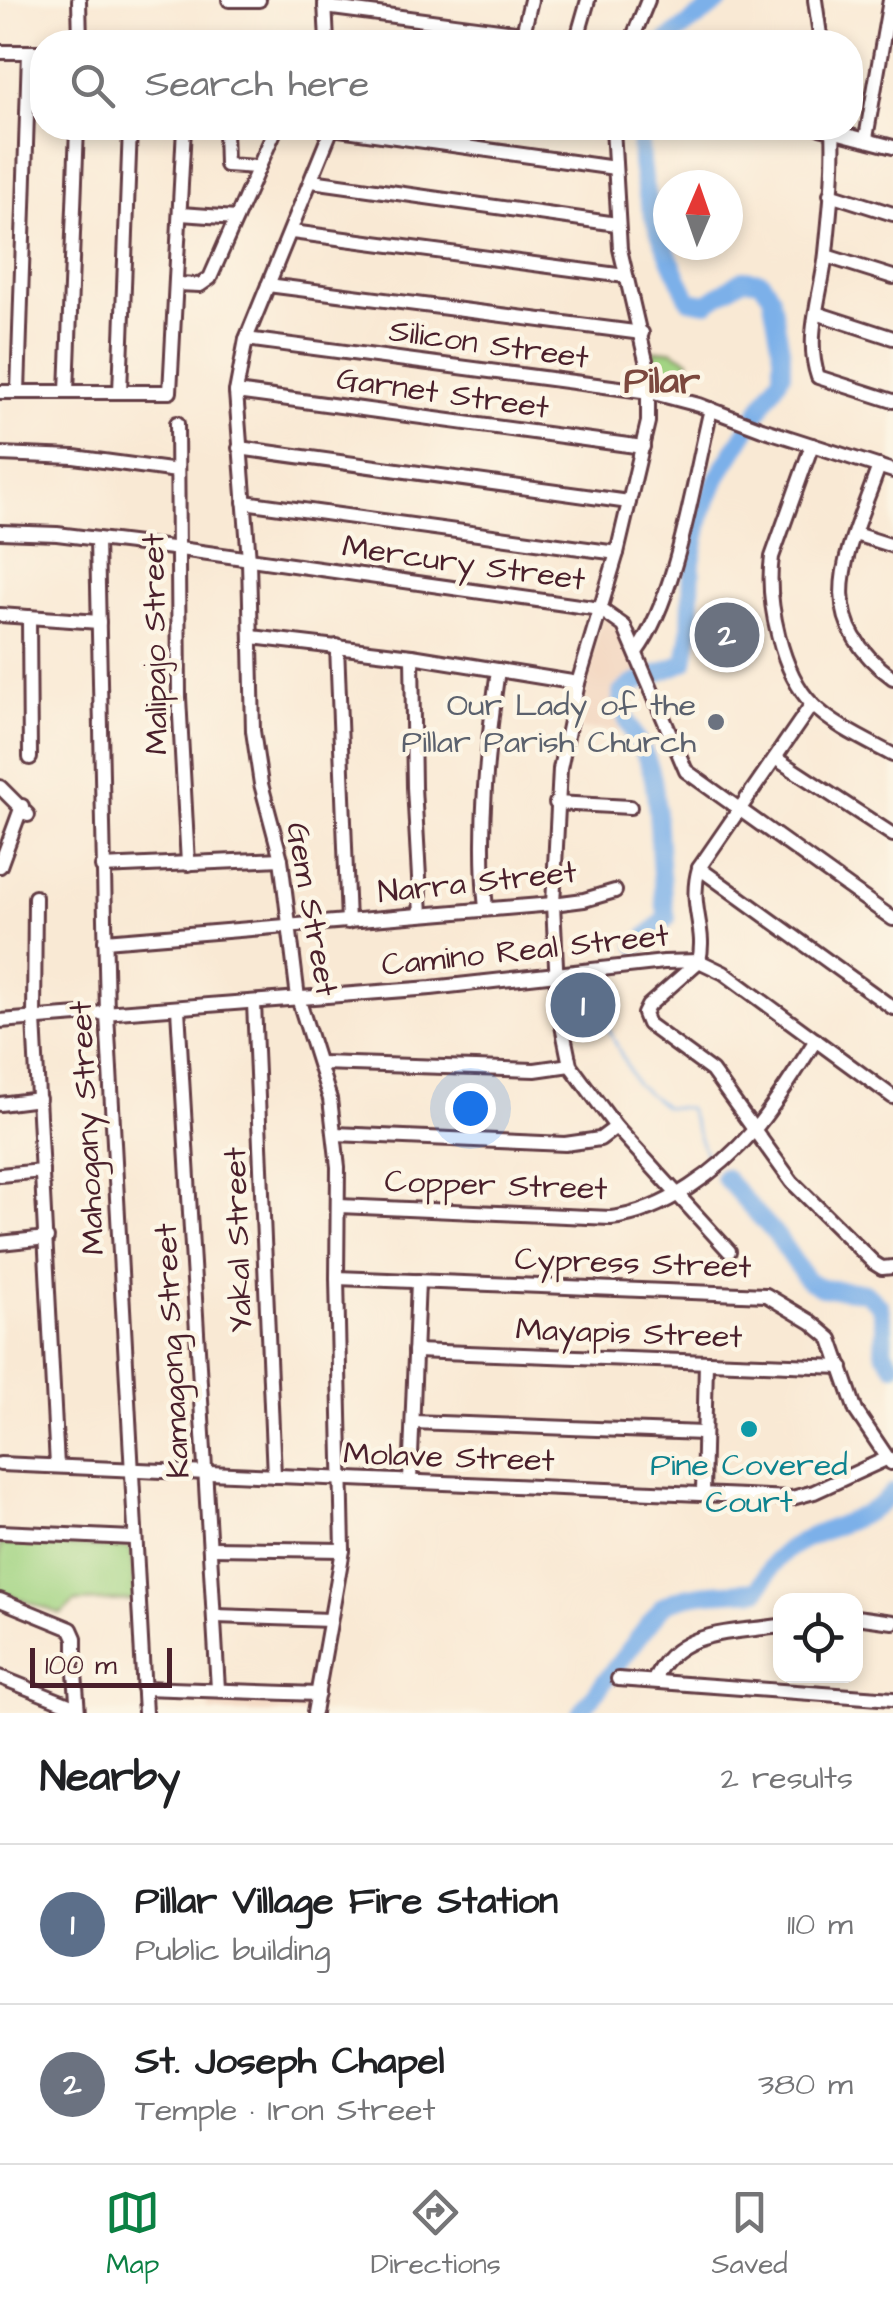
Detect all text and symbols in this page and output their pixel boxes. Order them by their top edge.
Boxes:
search box [30,30,863,140]
icon: search [65,58,120,113]
text: Search here [145,59,369,111]
north arrow [653,170,743,260]
street label: Silicon Street [386,308,592,381]
street label: Garnet Street [334,356,552,431]
district label: Pilar [624,356,700,408]
street label: Mercury Street [340,524,588,603]
street label: Malipajo Street [131,533,180,755]
pin: 2 [694,598,760,672]
place label: Our Lady of the Pillar Parish Church [402,683,696,765]
marker: Our Lady of the Pillar Parish Church [705,711,727,733]
street label: Gem Street [274,819,349,1000]
street label: Narra Street [376,850,579,915]
street label: Camino Real Street [379,913,671,988]
pin: 1 [550,968,616,1042]
street label: Mahogany Street [58,1000,117,1256]
your location [445,1083,496,1134]
street label: Yakal Street [213,1146,264,1334]
street label: Copper Street [384,1159,608,1212]
street label: Kamagong Street [143,1222,202,1480]
street label: Cypress Street [514,1237,752,1290]
street label: Mayapis Street [515,1307,743,1360]
marker: Pine Covered Court [738,1418,760,1440]
street label: Molave Street [343,1431,555,1484]
place label: Pine Covered Court [650,1443,848,1525]
map controls [773,1593,863,1683]
button: locate [773,1593,863,1683]
scale bar [30,1643,172,1688]
text: 100 m [45,1646,117,1685]
text: Nearby [40,1749,180,1807]
text: 2 results [721,1756,853,1801]
text: Pillar Village Fire Station [135,1876,558,1928]
text: 1 [70,1902,75,1947]
text: 110 m [787,1902,853,1947]
text: Public building [135,1928,330,1973]
text: St. Joseph Chapel [135,2036,444,2088]
text: 2 [63,2062,82,2107]
text: 380 m [758,2062,853,2107]
text: Temple · Iron Street [135,2088,435,2133]
tab: Map [105,2185,160,2284]
tab: Directions [371,2185,501,2284]
tab: Saved [711,2185,788,2284]

